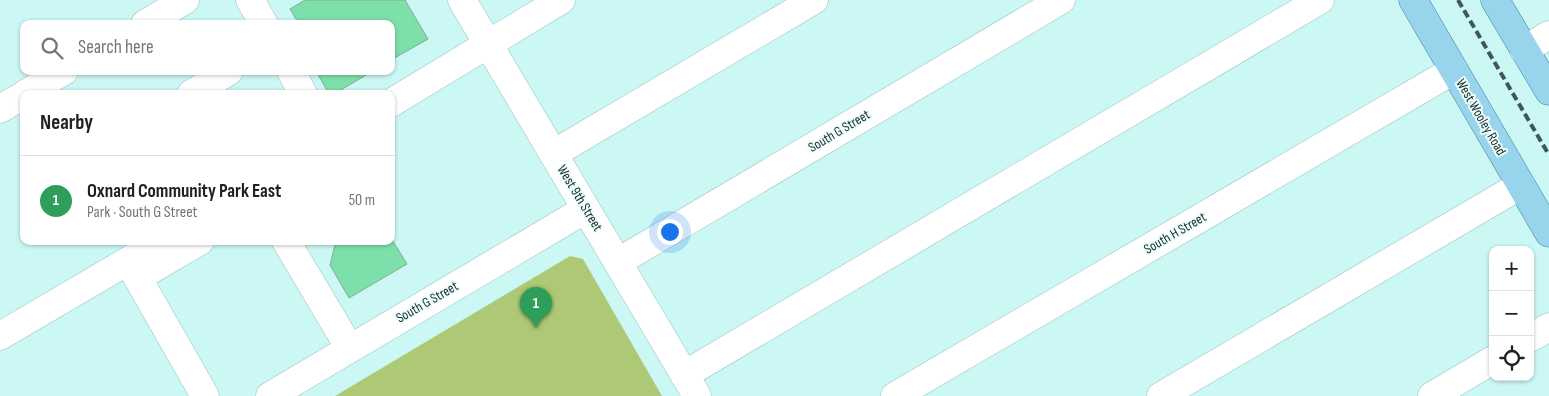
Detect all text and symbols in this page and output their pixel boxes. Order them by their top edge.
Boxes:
search box [20,20,395,75]
icon: search [38,34,66,62]
text: Search here [78,36,154,59]
street label: West Wooley Road [1452,76,1510,158]
street label: South G Street [805,106,873,156]
text: Nearby [40,110,93,135]
street label: West 9th Street [554,162,606,234]
text: Oxnard Community Park East [87,180,281,203]
text: 1 [53,191,59,210]
text: 50 m [349,191,375,210]
text: Park · South G Street [87,203,197,222]
street label: South H Street [1141,208,1209,258]
your location [657,219,683,245]
map controls [1489,246,1534,381]
button: + [1489,246,1534,291]
street label: South G Street [393,277,461,327]
pin: 1 [520,287,552,328]
button: − [1489,291,1534,336]
button: locate [1489,336,1534,381]

